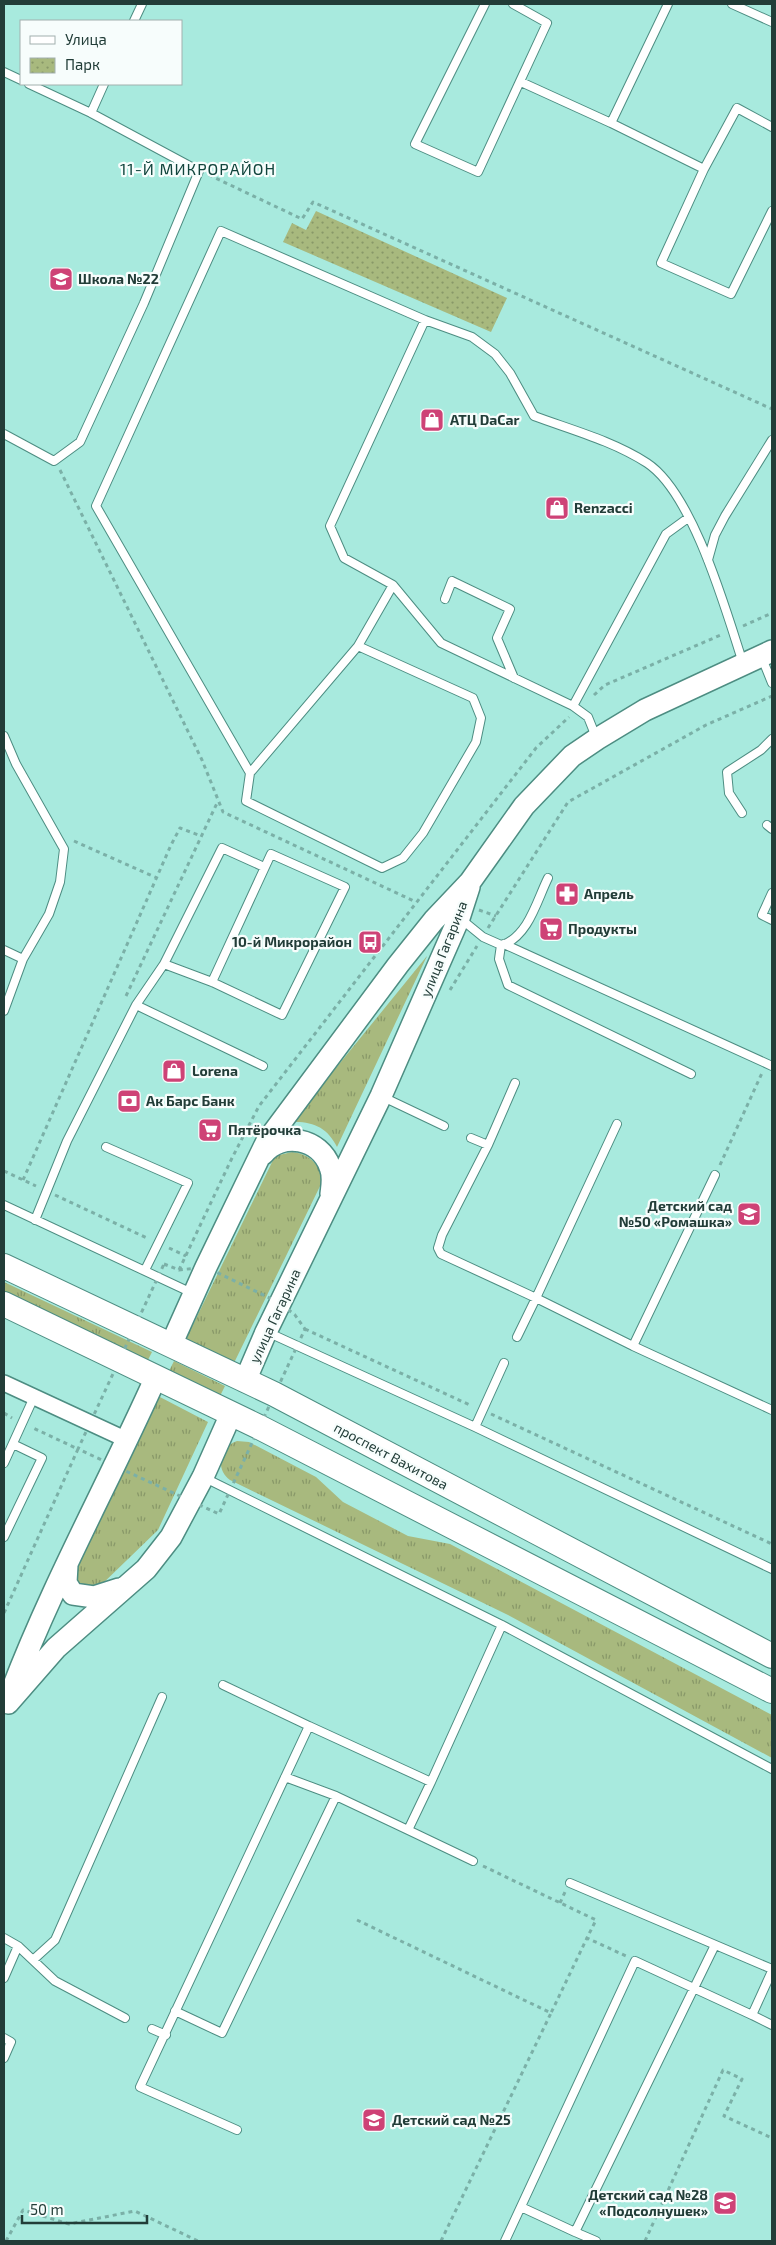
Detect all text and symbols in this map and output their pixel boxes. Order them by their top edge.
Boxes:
legend [20,20,182,85]
text: Улица [65,30,107,48]
text: Парк [65,55,100,73]
district label: 11-Й МИКРОРАЙОН [120,159,276,178]
school or university icon: Школа №22 [48,266,74,292]
place label: Школа №22 [78,270,159,287]
shop icon: АТЦ DaСar [419,407,445,433]
place label: АТЦ DaСar [450,411,520,428]
shop icon: Renzacci [544,495,570,521]
place label: Renzacci [574,499,633,516]
pharmacy icon: Апрель [554,881,580,907]
place label: Апрель [584,885,634,902]
street label: улица Гагарина [417,898,471,999]
supermarket icon: Продукты [538,916,564,942]
place label: Продукты [568,920,637,937]
bus stop icon: 10-й Микрорайон [357,929,383,955]
place label: 10-й Микрорайон [232,933,352,950]
shop icon: Lorena [161,1058,187,1084]
place label: Lorena [192,1062,238,1079]
bank icon: Ак Барс Банк [116,1088,142,1114]
place label: Ак Барс Банк [146,1092,235,1109]
supermarket icon: Пятёрочка [197,1117,223,1143]
place label: Пятёрочка [228,1121,301,1138]
place label: Детский сад №50 «Ромашка» [619,1197,732,1230]
school or university icon: Детский сад №50 «Ромашка» [736,1201,762,1227]
street label: улица Гагарина [245,1266,304,1366]
street label: проспект Вахитова [331,1418,451,1493]
school or university icon: Детский сад №25 [361,2107,387,2133]
place label: Детский сад №25 [392,2111,511,2128]
place label: Детский сад №28 «Подсолнушек» [588,2186,708,2219]
school or university icon: Детский сад №28 «Подсолнушек» [712,2190,738,2216]
scale bar [22,2192,148,2224]
text: 50 m [30,2200,64,2218]

